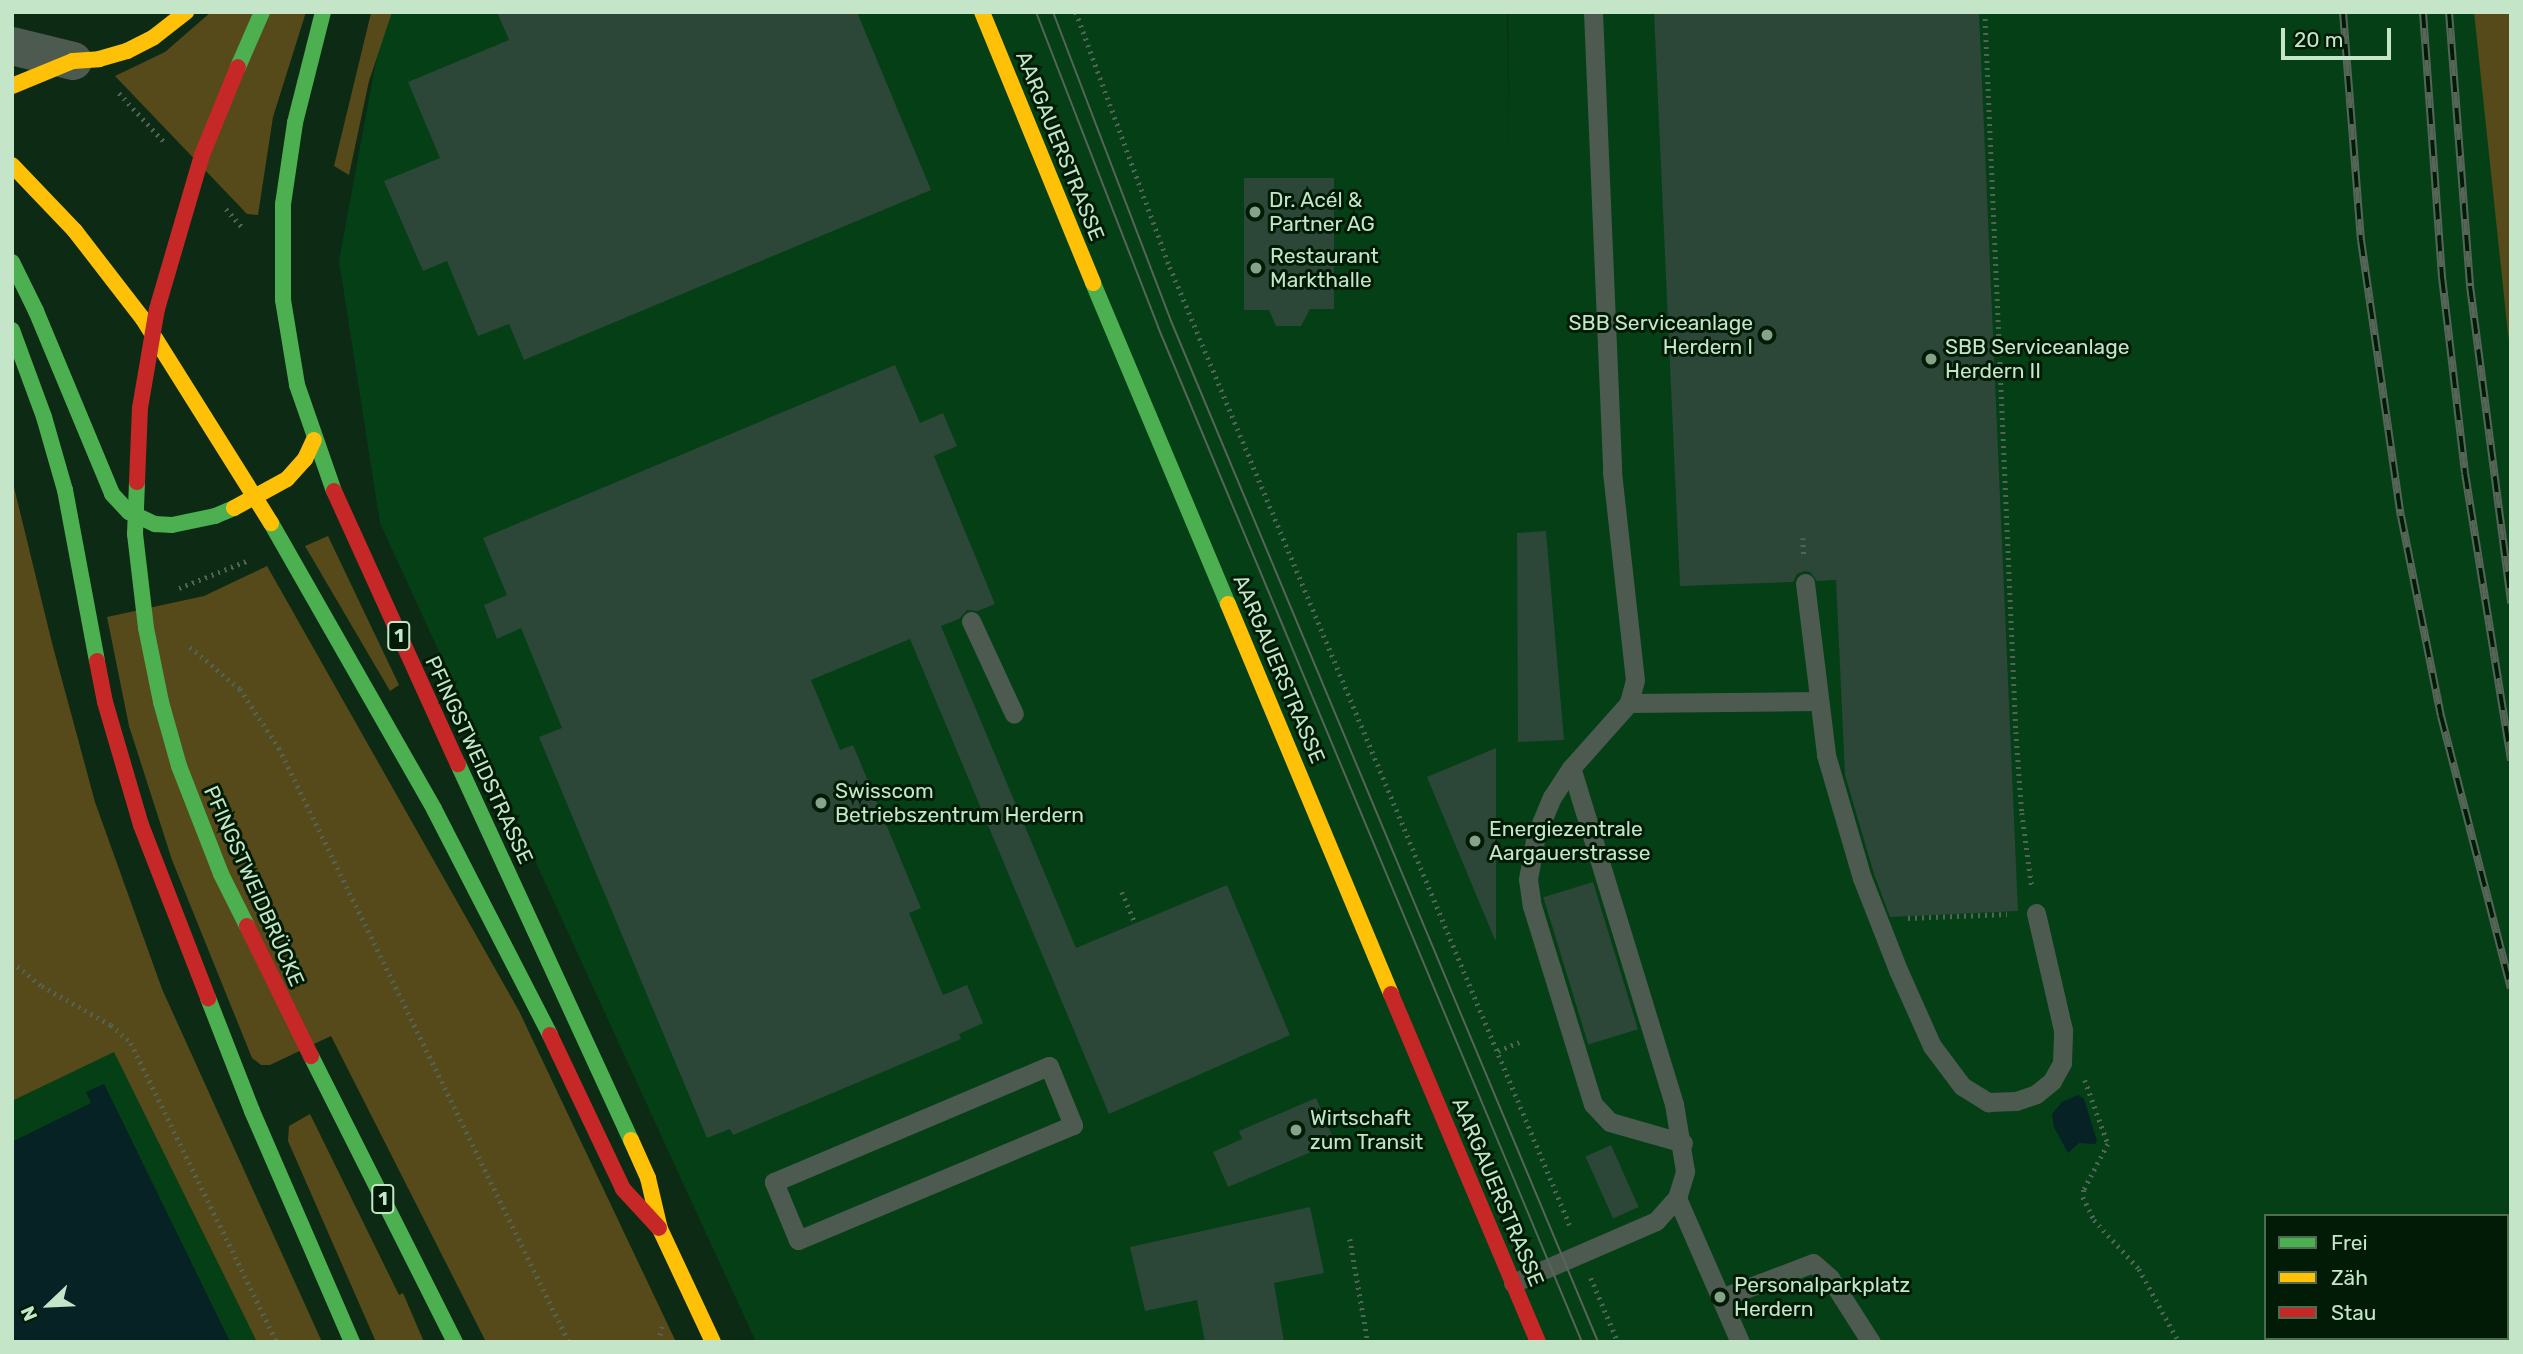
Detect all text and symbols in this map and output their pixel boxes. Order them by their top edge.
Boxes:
scale bar [2285,14,2395,58]
text: 20 m [2294,27,2343,52]
street label: AARGAUERSTRASSE [1010,47,1110,245]
place label: Dr. Acél & Partner AG [1269,187,1376,237]
marker: Dr. Acél & Partner AG [1247,204,1263,220]
place label: Restaurant Markthalle [1270,243,1379,293]
marker: Restaurant Markthalle [1248,260,1264,276]
place label: SBB Serviceanlage Herdern I [1569,310,1753,360]
marker: SBB Serviceanlage Herdern I [1759,327,1775,343]
place label: SBB Serviceanlage Herdern II [1945,334,2129,384]
marker: SBB Serviceanlage Herdern II [1923,351,1939,367]
street label: AARGAUERSTRASSE [1228,571,1330,767]
road number: 1 [387,621,411,652]
street label: PFINGSTWEIDSTRASSE [420,652,538,868]
place label: Swisscom Betriebszentrum Herdern [835,778,1084,828]
street label: PFINGSTWEIDBRÜCKE [198,782,310,990]
marker: Swisscom Betriebszentrum Herdern [813,795,829,811]
place label: Energiezentrale Aargauerstrasse [1489,816,1650,866]
marker: Energiezentrale Aargauerstrasse [1467,833,1483,849]
street label: AARGAUERSTRASSE [1447,1094,1549,1290]
place label: Wirtschaft zum Transit [1310,1105,1424,1155]
marker: Wirtschaft zum Transit [1288,1122,1304,1138]
road number: 1 [371,1184,395,1214]
legend [2264,1214,2509,1340]
text: Frei [2331,1230,2368,1255]
text: Zäh [2331,1265,2368,1290]
north arrow [14,1270,84,1340]
place label: Personalparkplatz Herdern [1734,1272,1910,1322]
marker: Personalparkplatz Herdern [1712,1289,1728,1305]
text: Stau [2331,1300,2377,1325]
text: N [16,1303,42,1324]

